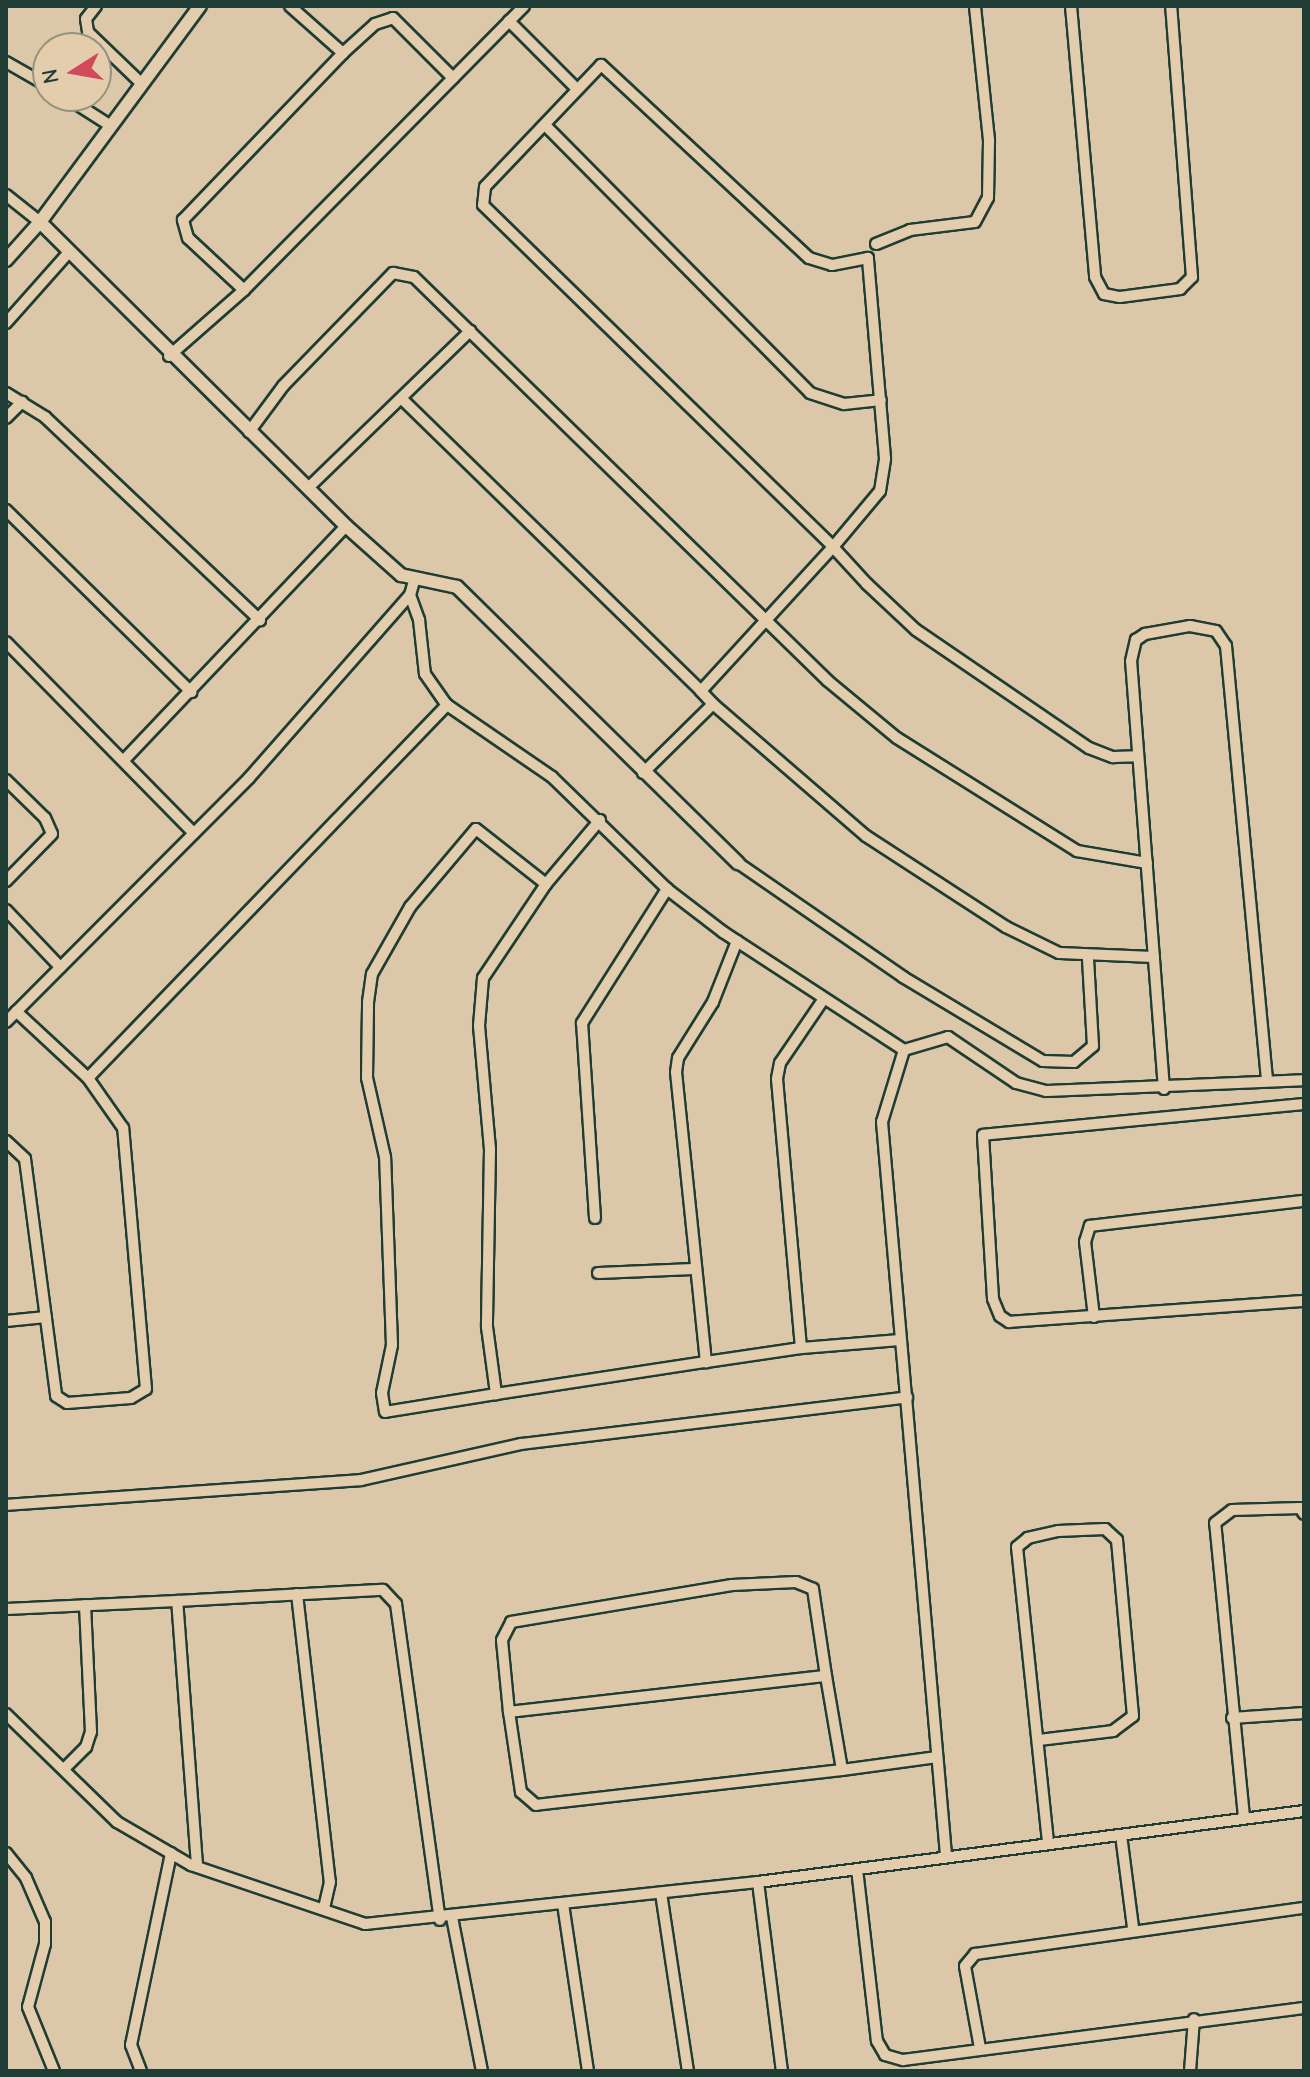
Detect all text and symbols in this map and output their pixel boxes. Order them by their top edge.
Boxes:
north arrow [32,32,112,112]
text: N [36,67,65,86]

